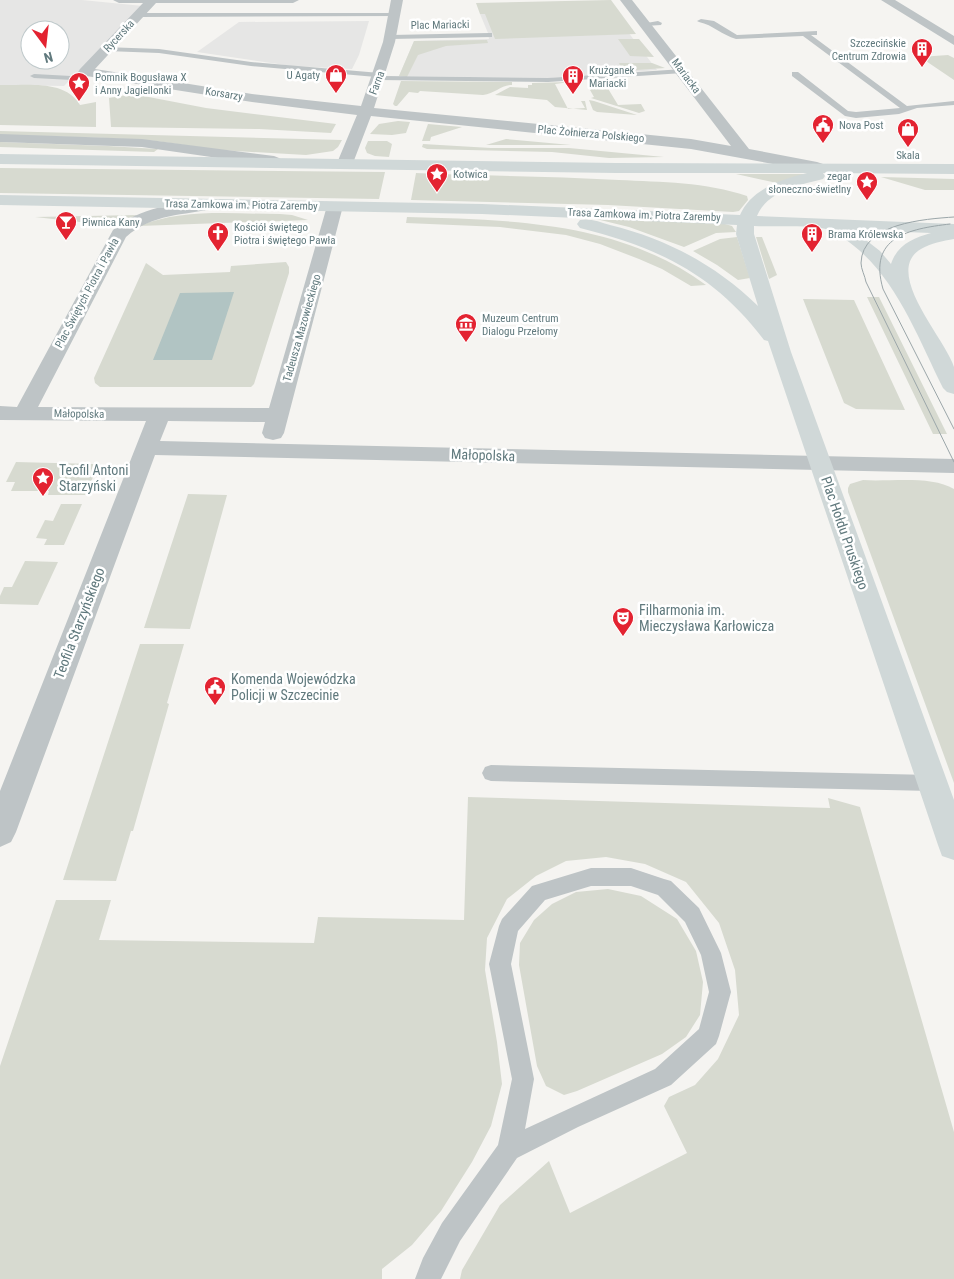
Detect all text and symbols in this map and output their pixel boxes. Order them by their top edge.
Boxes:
street label: Rycerska [101,17,137,55]
street label: Plac Mariacki [411,18,469,32]
north arrow [20,20,70,70]
place label: Szczecińskie Centrum Zdrowia [832,37,906,63]
building icon: Szczecińskie Centrum Zdrowia [910,37,934,68]
text: N [42,49,55,66]
street label: Mariacka [669,56,703,96]
shop icon: U Agaty [324,63,348,94]
building icon: Krużganek Mariacki [561,64,585,95]
place label: Krużganek Mariacki [589,64,635,90]
place label: U Agaty [286,69,320,82]
street label: Farna [367,69,387,97]
place icon: Pomnik Bogusława X i Anny Jagiellonki [67,71,91,102]
place label: Pomnik Bogusława X i Anny Jagiellonki [95,71,186,97]
street label: Korsarzy [204,85,244,103]
public building icon: Nova Post [811,113,835,144]
shop icon: Skala [896,117,920,148]
place label: Nova Post [839,119,884,132]
street label: Plac Żołnierza Polskiego [537,123,645,145]
place label: Skala [896,149,920,162]
place icon: Kotwica [425,162,449,193]
place label: Kotwica [453,168,488,181]
place label: zegar słoneczno-świetlny [768,170,852,196]
place icon: zegar słoneczno-świetlny [855,170,879,201]
street label: Trasa Zamkowa im. Piotra Zaremby [164,197,318,213]
street label: Trasa Zamkowa im. Piotra Zaremby [567,206,721,224]
bar icon: Piwnica Kany [54,210,78,241]
place label: Piwnica Kany [82,216,140,229]
church icon: Kościół świętego Piotra i świętego Pawła [206,221,230,252]
place label: Kościół świętego Piotra i świętego Pawła [234,221,336,247]
building icon: Brama Królewska [800,222,824,253]
place label: Brama Królewska [828,228,903,241]
street label: Plac Świętych Piotra i Pawła [52,236,122,350]
street label: Tadeusza Mazowieckiego [280,272,324,383]
museum icon: Muzeum Centrum Dialogu Przełomy [454,312,478,343]
place label: Muzeum Centrum Dialogu Przełomy [482,312,559,338]
street label: Małopolska [54,407,104,421]
street label: Małopolska [451,446,515,464]
place label: Teofil Antoni Starzyński [59,462,128,494]
place icon: Teofil Antoni Starzyński [31,466,55,497]
street label: Plac Hołdu Pruskiego [818,474,872,592]
street label: Teofila Starzyńskiego [50,565,108,681]
place label: Filharmonia im. Mieczysława Karłowicza [639,602,774,634]
theatre icon: Filharmonia im. Mieczysława Karłowicza [611,606,635,637]
place label: Komenda Wojewódzka Policji w Szczecinie [231,671,356,703]
public building icon: Komenda Wojewódzka Policji w Szczecinie [203,675,227,706]

